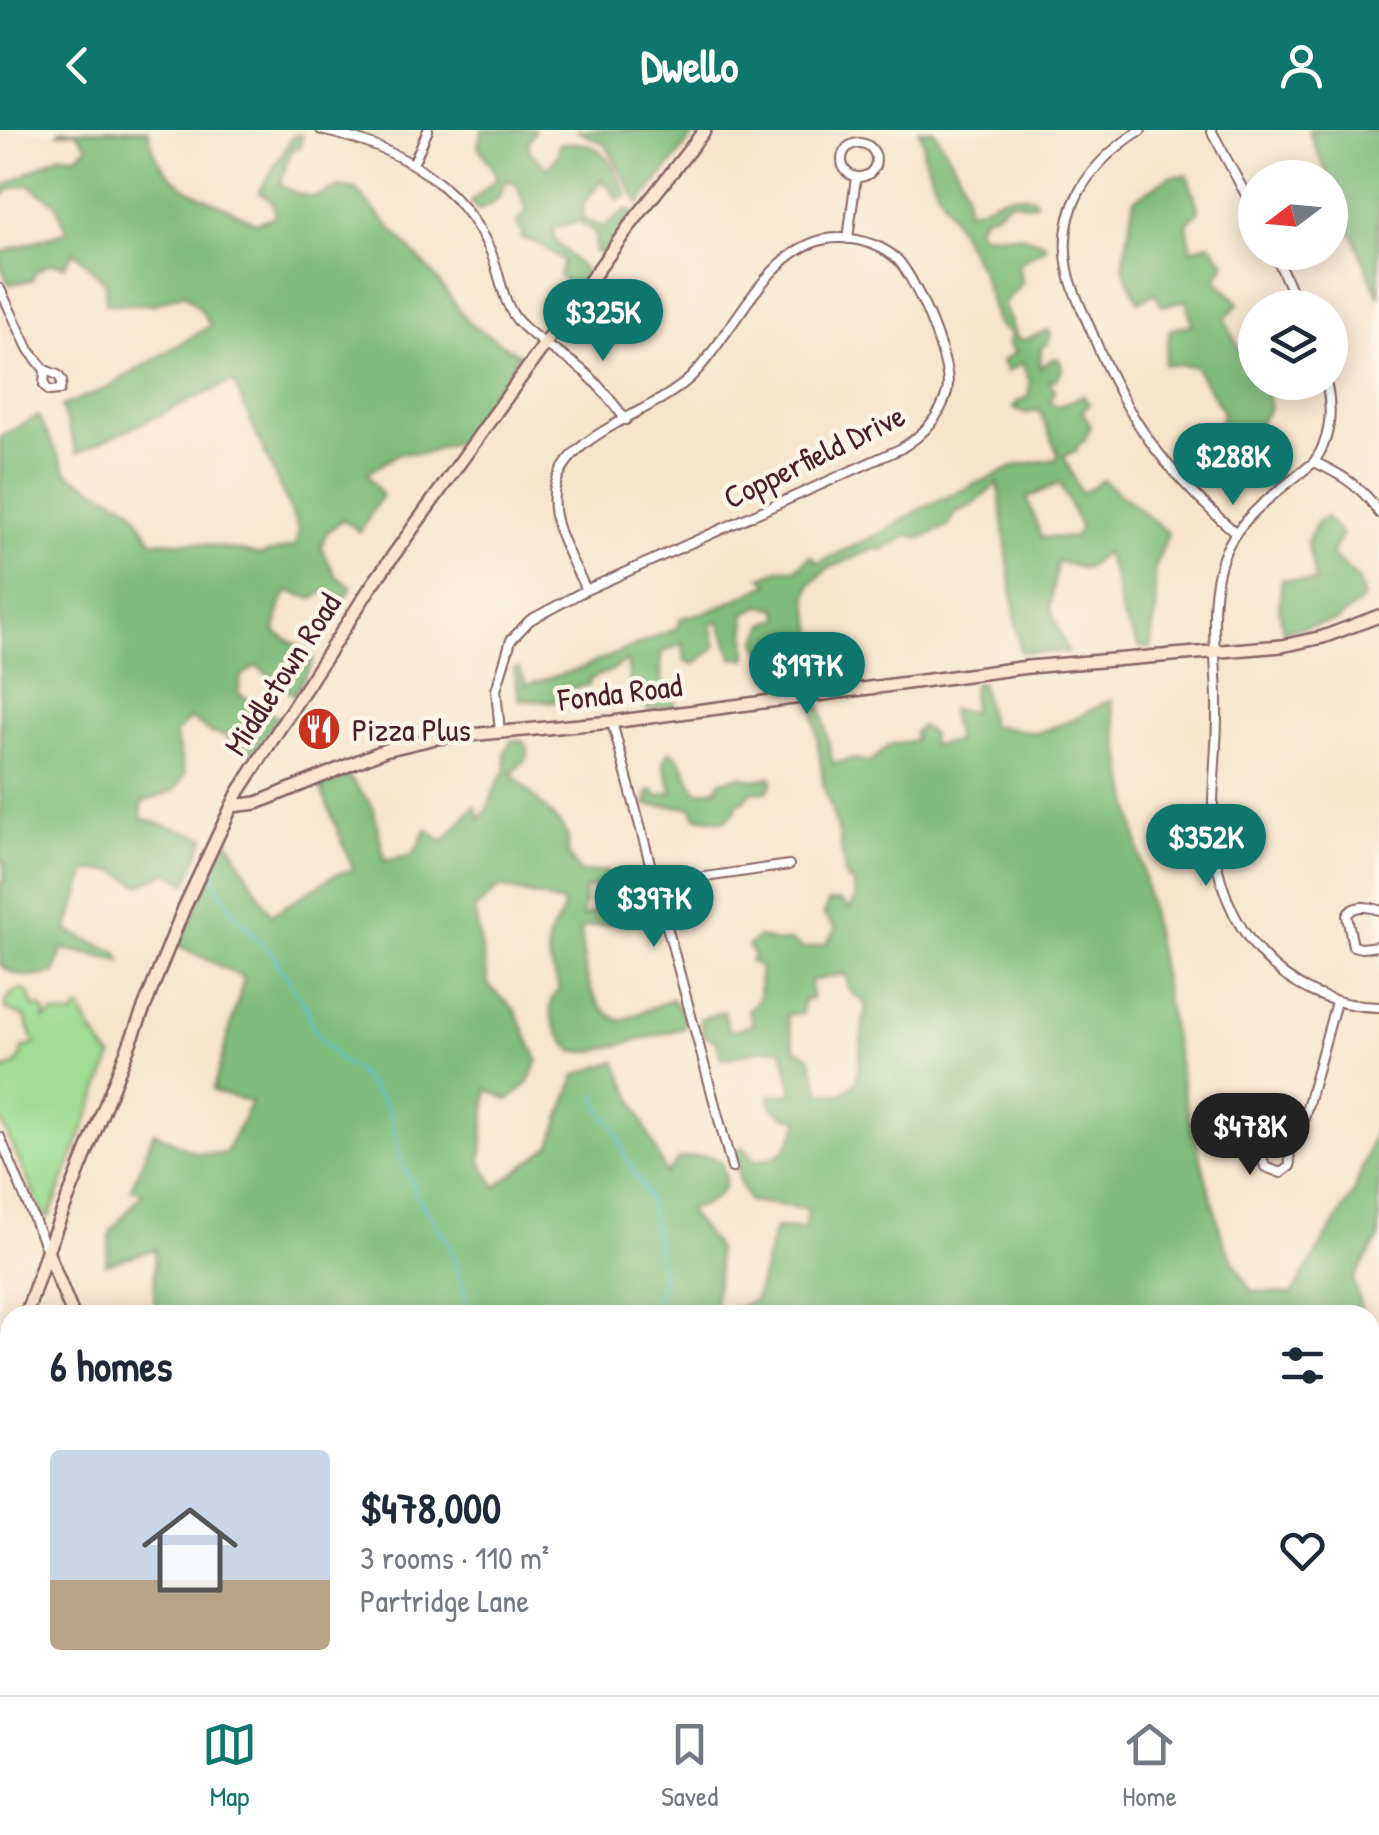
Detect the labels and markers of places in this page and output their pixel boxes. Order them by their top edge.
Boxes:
pin: $325K [533,279,673,364]
pin: $288K [1163,423,1303,508]
pin: $197K [737,632,877,717]
restaurant icon: Pizza Plus [296,706,342,752]
place label: Pizza Plus [352,708,471,751]
pin: $352K [1136,804,1276,889]
pin: $397K [584,865,724,950]
pin: $478K [1180,1093,1320,1178]

